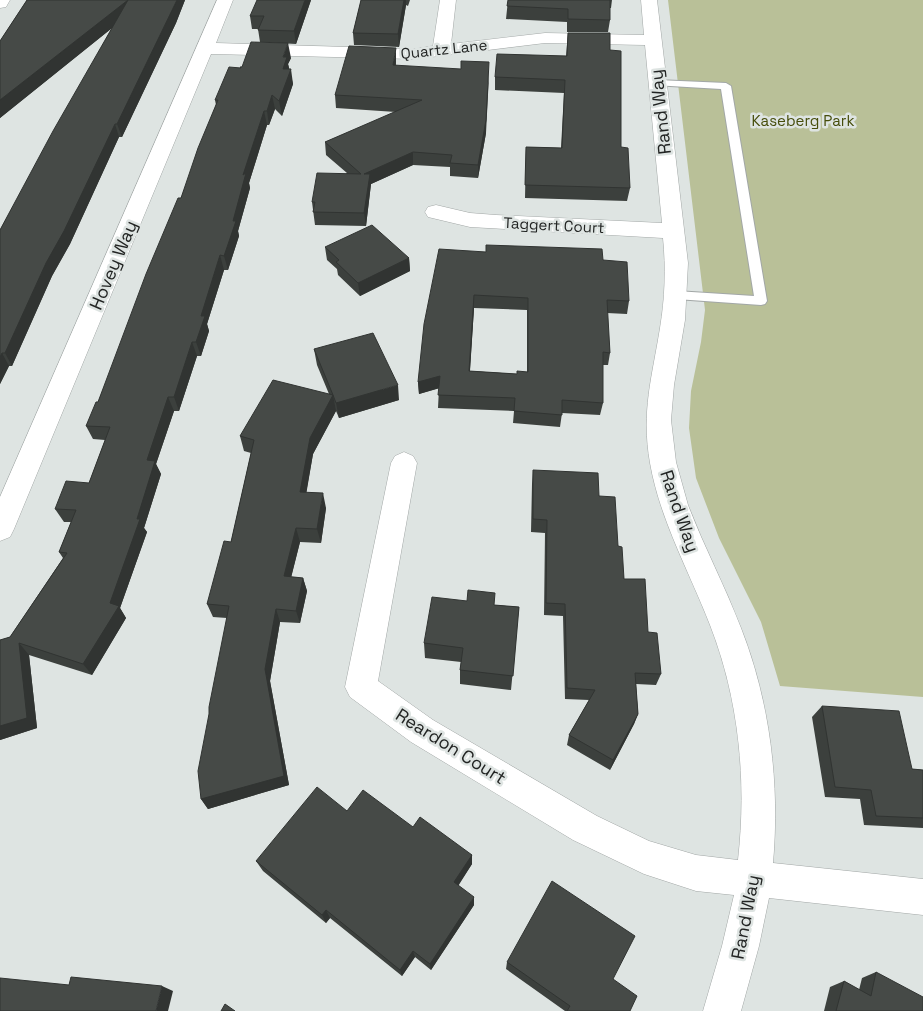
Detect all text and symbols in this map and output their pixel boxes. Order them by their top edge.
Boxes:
street label: Quartz Lane [400,35,488,63]
street label: Rand Way [644,68,676,156]
park label: Kaseberg Park [751,111,855,130]
street label: Taggert Court [503,213,605,237]
street label: Hovey Way [84,217,142,313]
street label: Rand Way [655,467,705,555]
street label: Reardon Court [391,703,511,789]
street label: Rand Way [726,873,764,961]

